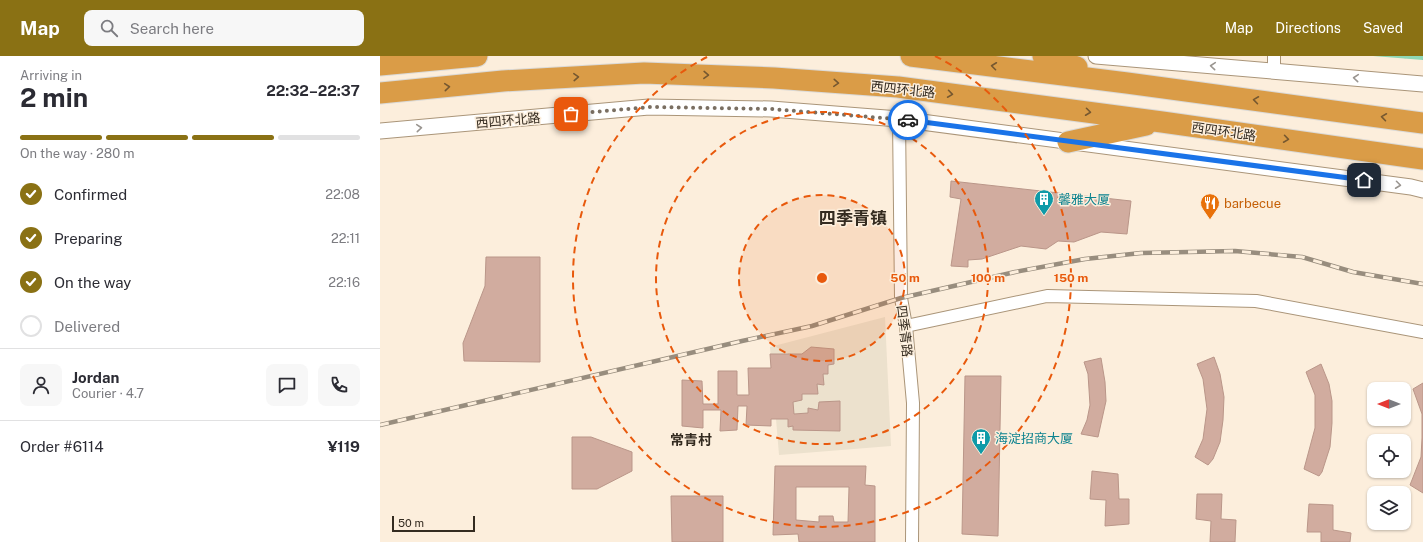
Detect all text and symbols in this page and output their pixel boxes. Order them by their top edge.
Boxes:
search box [84,10,364,46]
text: Map [20,17,60,39]
icon: search [98,17,120,39]
text: Search here [130,20,214,37]
text: Map [1225,20,1253,36]
text: Directions [1275,20,1341,36]
text: Saved [1363,20,1403,36]
one-way arrow [991,62,997,71]
one-way arrow [1210,62,1216,71]
text: Arriving in [20,68,82,83]
one-way arrow [703,71,709,80]
one-way arrow [573,72,579,81]
one-way arrow [1353,74,1359,83]
one-way arrow [833,78,839,87]
street label: 西四环北路 [870,79,936,100]
text: 2 min [20,82,88,113]
text: 22:32–22:37 [266,82,360,99]
one-way arrow [444,82,450,91]
one-way arrow [947,89,953,98]
one-way arrow [1252,96,1259,105]
pin [554,97,588,131]
courier [888,100,928,140]
icon: bag [560,103,582,125]
one-way arrow [1085,107,1091,116]
icon: car [897,109,919,131]
street label: 西四环北路 [475,110,541,131]
one-way arrow [1381,113,1387,122]
street label: 西四环北路 [1191,120,1257,143]
one-way arrow [416,123,422,132]
one-way arrow [1283,134,1289,143]
text: On the way · 280 m [20,146,135,161]
pin [1347,163,1381,197]
icon: home [1353,169,1375,191]
one-way arrow [1395,180,1401,189]
icon: check [20,183,42,205]
text: Confirmed [54,186,127,203]
text: 22:08 [325,187,360,202]
building icon: 馨雅大厦 [1033,188,1055,216]
place label: 馨雅大厦 [1058,192,1110,207]
restaurant icon: barbecue [1199,192,1221,220]
place label: barbecue [1224,196,1281,211]
district label: 四季青镇 [819,208,887,228]
icon: check [20,227,42,249]
text: Preparing [54,230,123,247]
text: 22:11 [331,231,360,246]
icon: check [20,271,42,293]
centre of rings [815,271,829,285]
text: 50 m [890,271,920,285]
text: 100 m [971,271,1005,285]
text: 150 m [1054,271,1088,285]
text: On the way [54,274,131,291]
text: 22:16 [328,275,360,290]
street label: 四季青路 [894,304,915,358]
text: Delivered [54,318,120,335]
button: person [20,364,62,406]
button: chat [266,364,308,406]
button: phone [318,364,360,406]
text: Jordan [72,369,119,386]
north arrow [1367,382,1411,426]
map controls [1367,382,1411,530]
text: Courier · 4.7 [72,386,144,401]
building icon: 海淀招商大厦 [970,427,992,455]
place label: 海淀招商大厦 [995,431,1073,446]
district label: 常青村 [670,432,712,448]
button: locate [1367,434,1411,478]
text: Order #6114 [20,438,104,455]
text: ¥119 [327,438,360,455]
button: layers [1367,486,1411,530]
scale bar [392,514,475,533]
text: 50 m [398,517,424,529]

